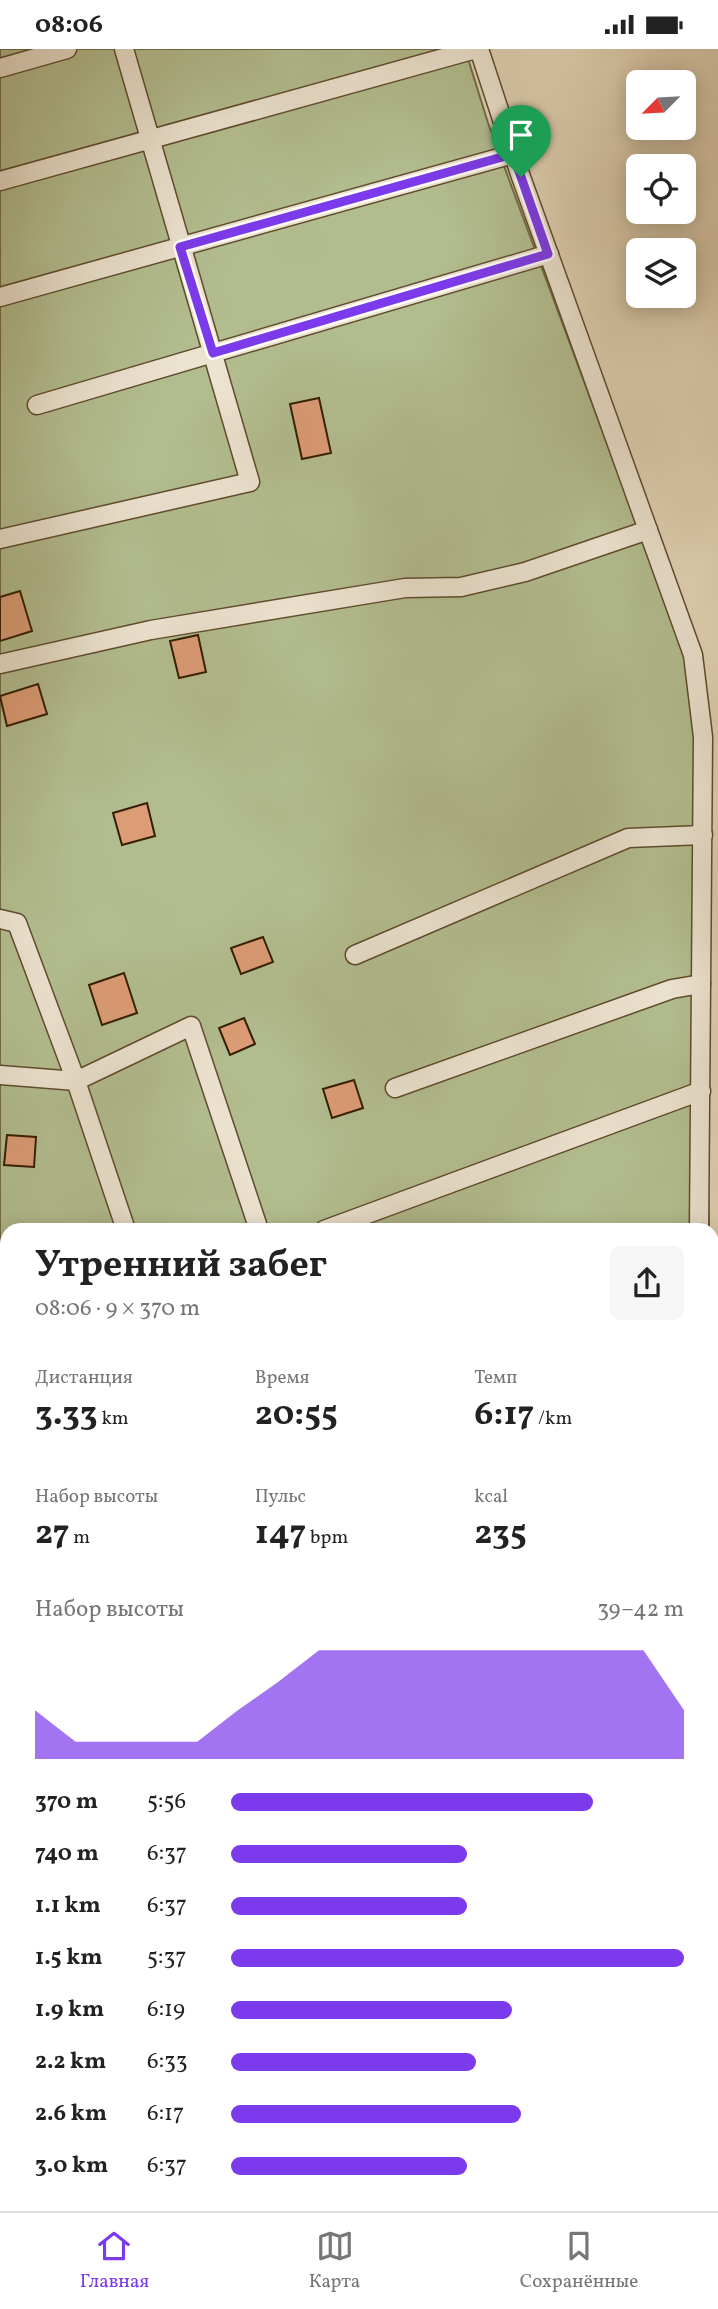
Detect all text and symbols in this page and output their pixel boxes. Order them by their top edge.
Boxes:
text: 08:06 [35,7,103,43]
north arrow [626,70,696,140]
map controls [626,70,696,308]
pin [491,105,551,177]
icon: arrive [502,116,540,154]
button: locate [626,154,696,224]
button: layers [626,238,696,308]
text: Утренний забег [35,1240,327,1293]
button: share [610,1246,684,1320]
text: 08:06 · 9 × 370 m [35,1293,200,1325]
text: Дистанция [35,1365,133,1391]
text: Время [255,1365,309,1391]
text: Темп [474,1365,517,1391]
text: 3.33 [35,1391,98,1439]
text: 20:55 [255,1391,338,1439]
text: 6:17 [474,1391,534,1439]
text: km [98,1406,129,1432]
text: /km [534,1406,572,1432]
text: Набор высоты [35,1484,158,1510]
text: Пульс [255,1484,306,1510]
text: kcal [474,1484,508,1510]
text: 27 [35,1510,70,1558]
text: 147 [255,1510,306,1558]
text: 235 [474,1510,527,1558]
text: m [70,1525,90,1551]
text: bpm [306,1525,348,1551]
text: Набор высоты [35,1594,184,1626]
text: 39–42 m [597,1594,684,1626]
text: 370 m [35,1786,98,1818]
text: 5:56 [147,1786,186,1818]
text: 740 m [35,1838,99,1870]
text: 6:37 [147,1838,187,1870]
text: 1.1 km [35,1890,101,1922]
text: 6:37 [147,1890,187,1922]
text: 1.5 km [35,1942,102,1974]
text: 5:37 [147,1942,186,1974]
text: 1.9 km [35,1994,104,2026]
text: 6:19 [147,1994,185,2026]
text: 2.2 km [35,2046,106,2078]
text: 6:33 [147,2046,188,2078]
text: 2.6 km [35,2098,107,2130]
text: 6:17 [147,2098,184,2130]
text: 3.0 km [35,2150,108,2182]
text: 6:37 [147,2150,187,2182]
tab: Главная [80,2227,149,2295]
tab: Карта [309,2227,360,2295]
tab: Сохранённые [520,2227,638,2295]

